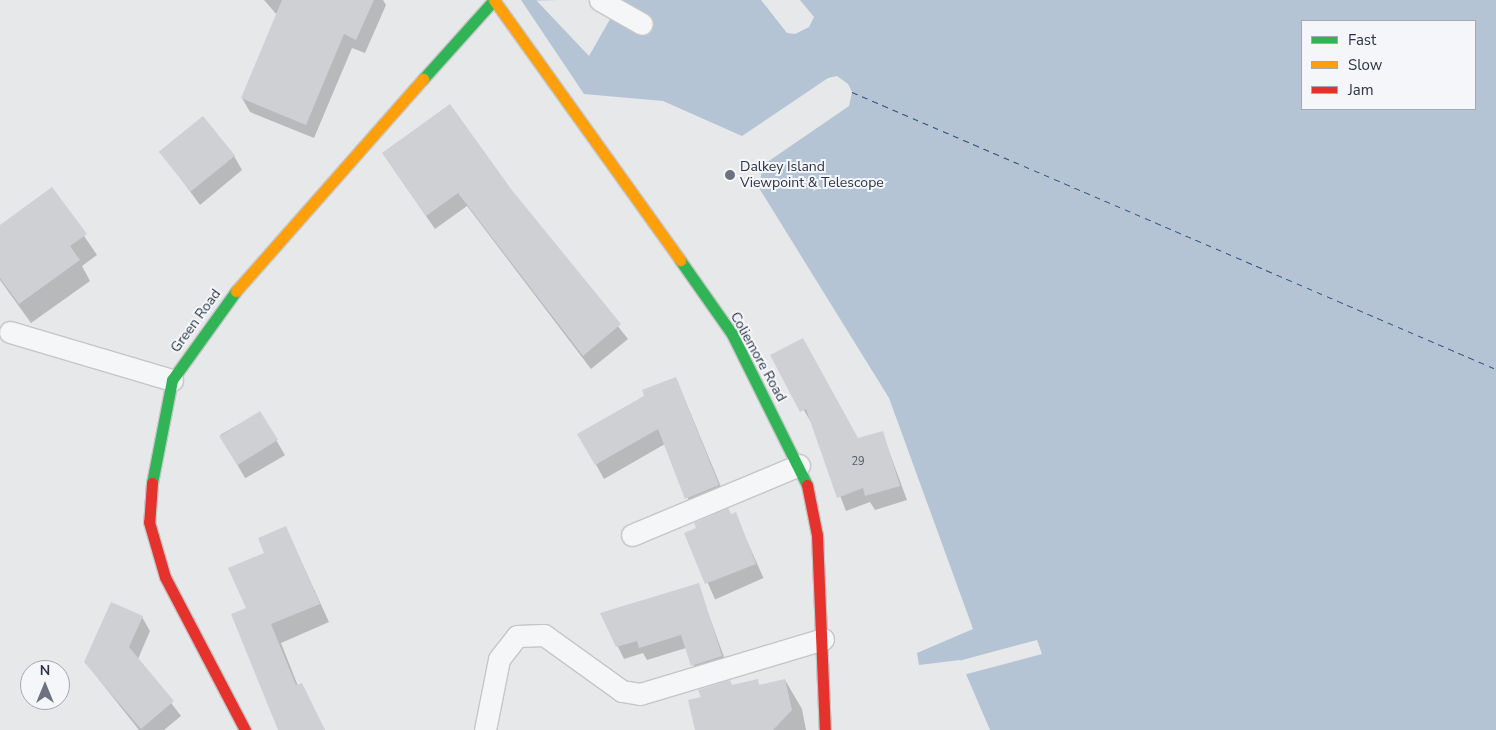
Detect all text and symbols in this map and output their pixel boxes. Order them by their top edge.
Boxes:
legend [1301,20,1476,110]
text: Fast [1348,30,1376,50]
text: Slow [1348,55,1382,75]
text: Jam [1348,80,1374,100]
place label: Dalkey Island Viewpoint & Telescope [740,159,884,192]
marker: Dalkey Island Viewpoint & Telescope [724,169,736,181]
street label: Green Road [167,286,225,356]
street label: Coliemore Road [726,309,790,405]
house number: 29 [851,455,865,469]
north arrow [20,660,70,710]
text: N [40,661,50,680]

